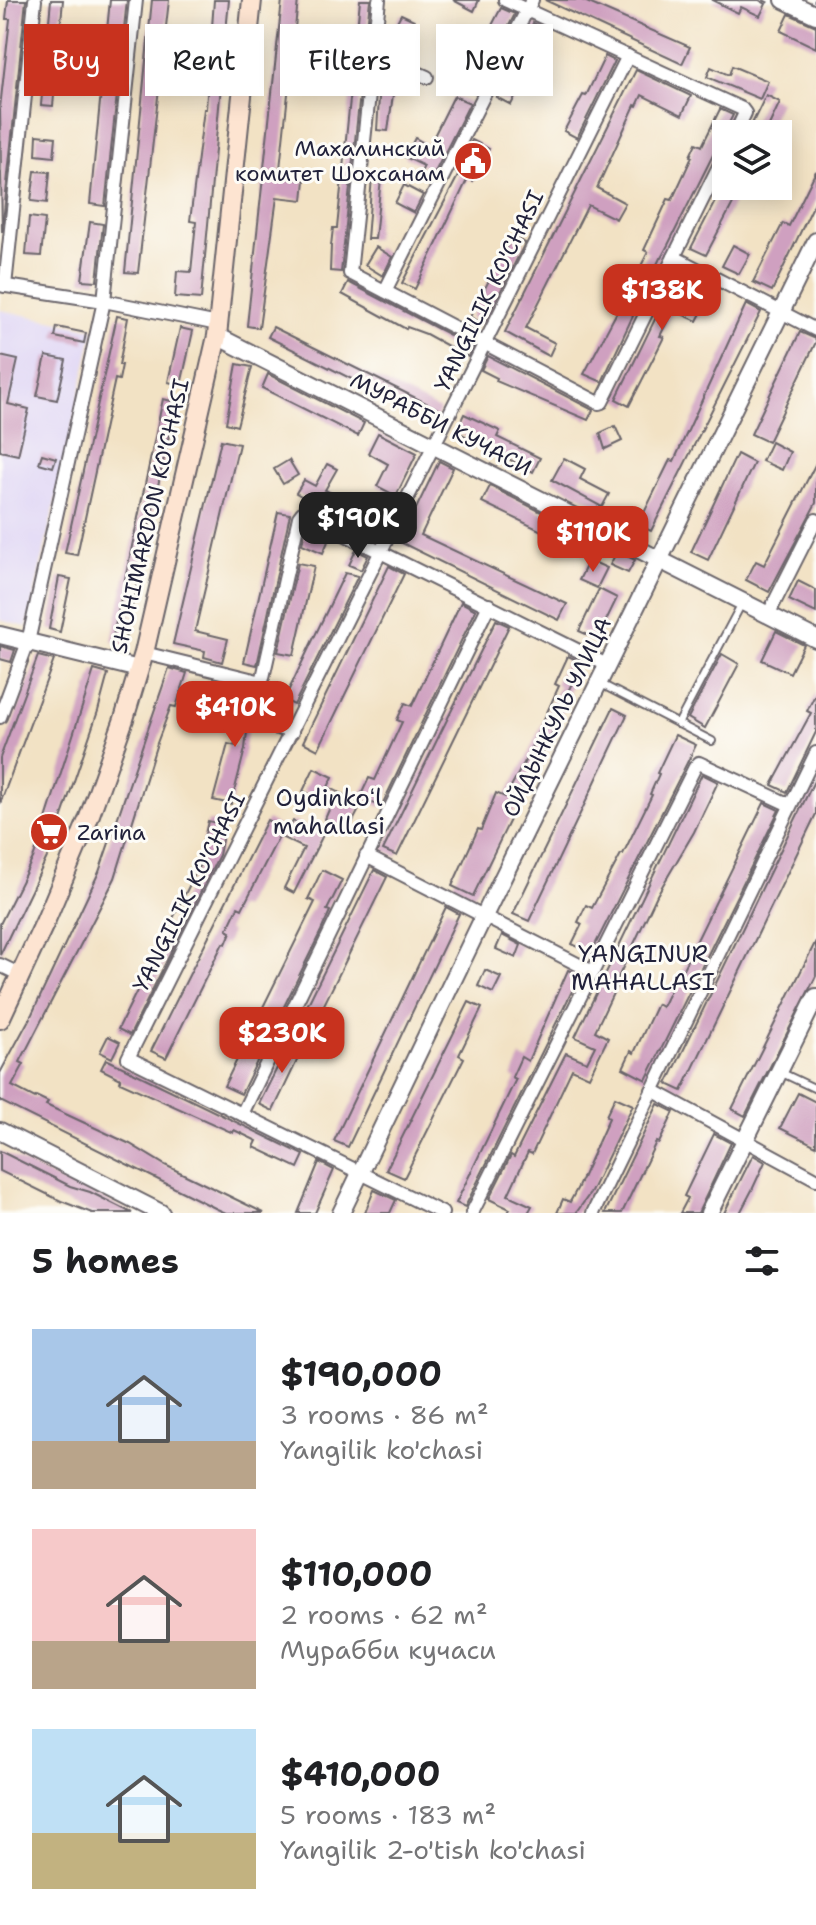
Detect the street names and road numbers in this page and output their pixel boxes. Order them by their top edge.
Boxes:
street label: YANGILIK KO'CHASI [428,186,550,396]
street label: МУРАББИ КУЧАСИ [345,366,537,482]
street label: SHOHIMARDON KO'CHASI [104,376,196,656]
street label: ОЙДЫНКУЛЬ УЛИЦА [496,612,618,822]
street label: YANGILIK KO'CHASI [126,787,252,997]

